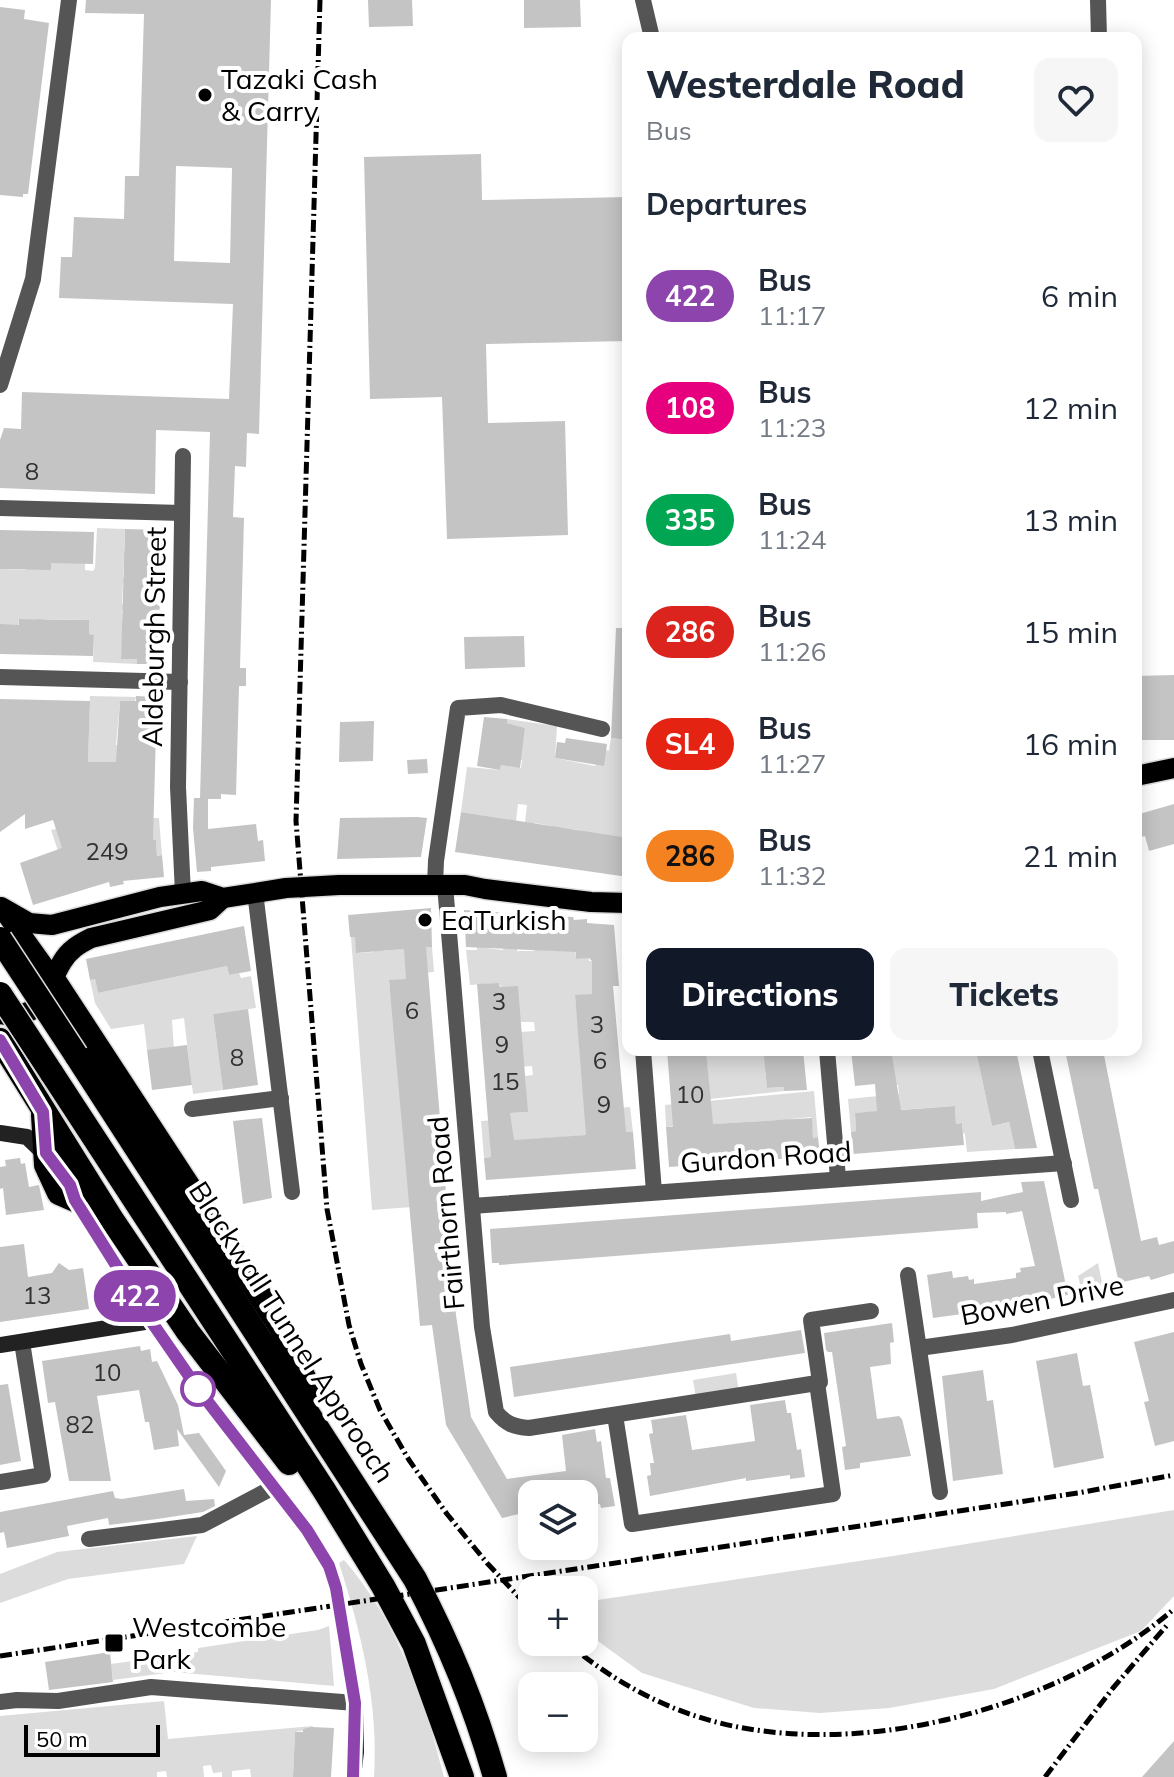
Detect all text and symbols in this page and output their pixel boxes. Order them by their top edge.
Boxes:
button: heart [1034,58,1118,142]
text: Westerdale Road [646,60,965,108]
place label: Tazaki Cash & Carry [221,61,378,128]
marker: Tazaki Cash & Carry [196,86,214,104]
text: Bus [646,114,692,147]
text: Departures [646,185,807,223]
text: Bus [758,261,812,299]
text: 6 min [1041,277,1118,315]
text: 422 [665,278,715,313]
text: 11:17 [758,299,826,332]
text: Bus [758,373,812,411]
text: 12 min [1023,389,1118,427]
text: 108 [665,390,715,425]
text: 11:23 [758,411,826,444]
house number: 8 [25,456,39,486]
text: Bus [758,485,812,523]
text: 13 min [1023,501,1118,539]
text: 335 [665,502,715,537]
text: 11:24 [758,523,826,556]
street label: Aldeburgh Street [134,526,173,747]
text: Bus [758,597,812,635]
text: 15 min [1023,613,1118,651]
text: 286 [665,614,715,649]
text: 11:26 [758,635,826,668]
text: Bus [758,709,812,747]
text: 16 min [1023,725,1118,763]
text: SL4 [665,726,715,761]
text: 11:27 [758,747,826,780]
text: Bus [758,821,812,859]
house number: 249 [85,836,129,866]
text: 21 min [1023,837,1118,875]
text: 286 [665,838,715,873]
text: 11:32 [758,859,826,892]
place label: EaTurkish [441,902,567,937]
marker: EaTurkish [416,911,434,929]
button: Directions [646,948,874,1040]
button: Tickets [890,948,1118,1040]
house number: 3 [492,986,506,1016]
house number: 6 [405,995,419,1025]
house number: 3 [590,1009,604,1039]
house number: 9 [495,1029,509,1059]
house number: 8 [230,1042,244,1072]
house number: 6 [593,1045,607,1075]
house number: 15 [491,1066,519,1096]
house number: 10 [676,1079,704,1109]
house number: 9 [597,1089,611,1119]
street label: Fairthorn Road [420,1115,471,1311]
street label: Gurdon Road [679,1133,853,1180]
street label: Blackwall Tunnel Approach [182,1175,403,1489]
street label: Bowen Drive [957,1267,1126,1332]
line badge: 422 [89,1270,181,1322]
text: 422 [110,1278,160,1313]
house number: 13 [23,1280,51,1310]
house number: 10 [93,1357,121,1387]
unlabelled marker [181,1372,215,1406]
house number: 82 [66,1409,94,1439]
map controls [518,1480,598,1752]
button: layers [518,1480,598,1560]
button: + [518,1576,598,1656]
place label: Westcombe Park [132,1609,286,1676]
marker: Westcombe Park [103,1632,125,1654]
button: − [518,1672,598,1752]
scale bar [24,1721,160,1757]
text: 50 m [36,1725,87,1753]

